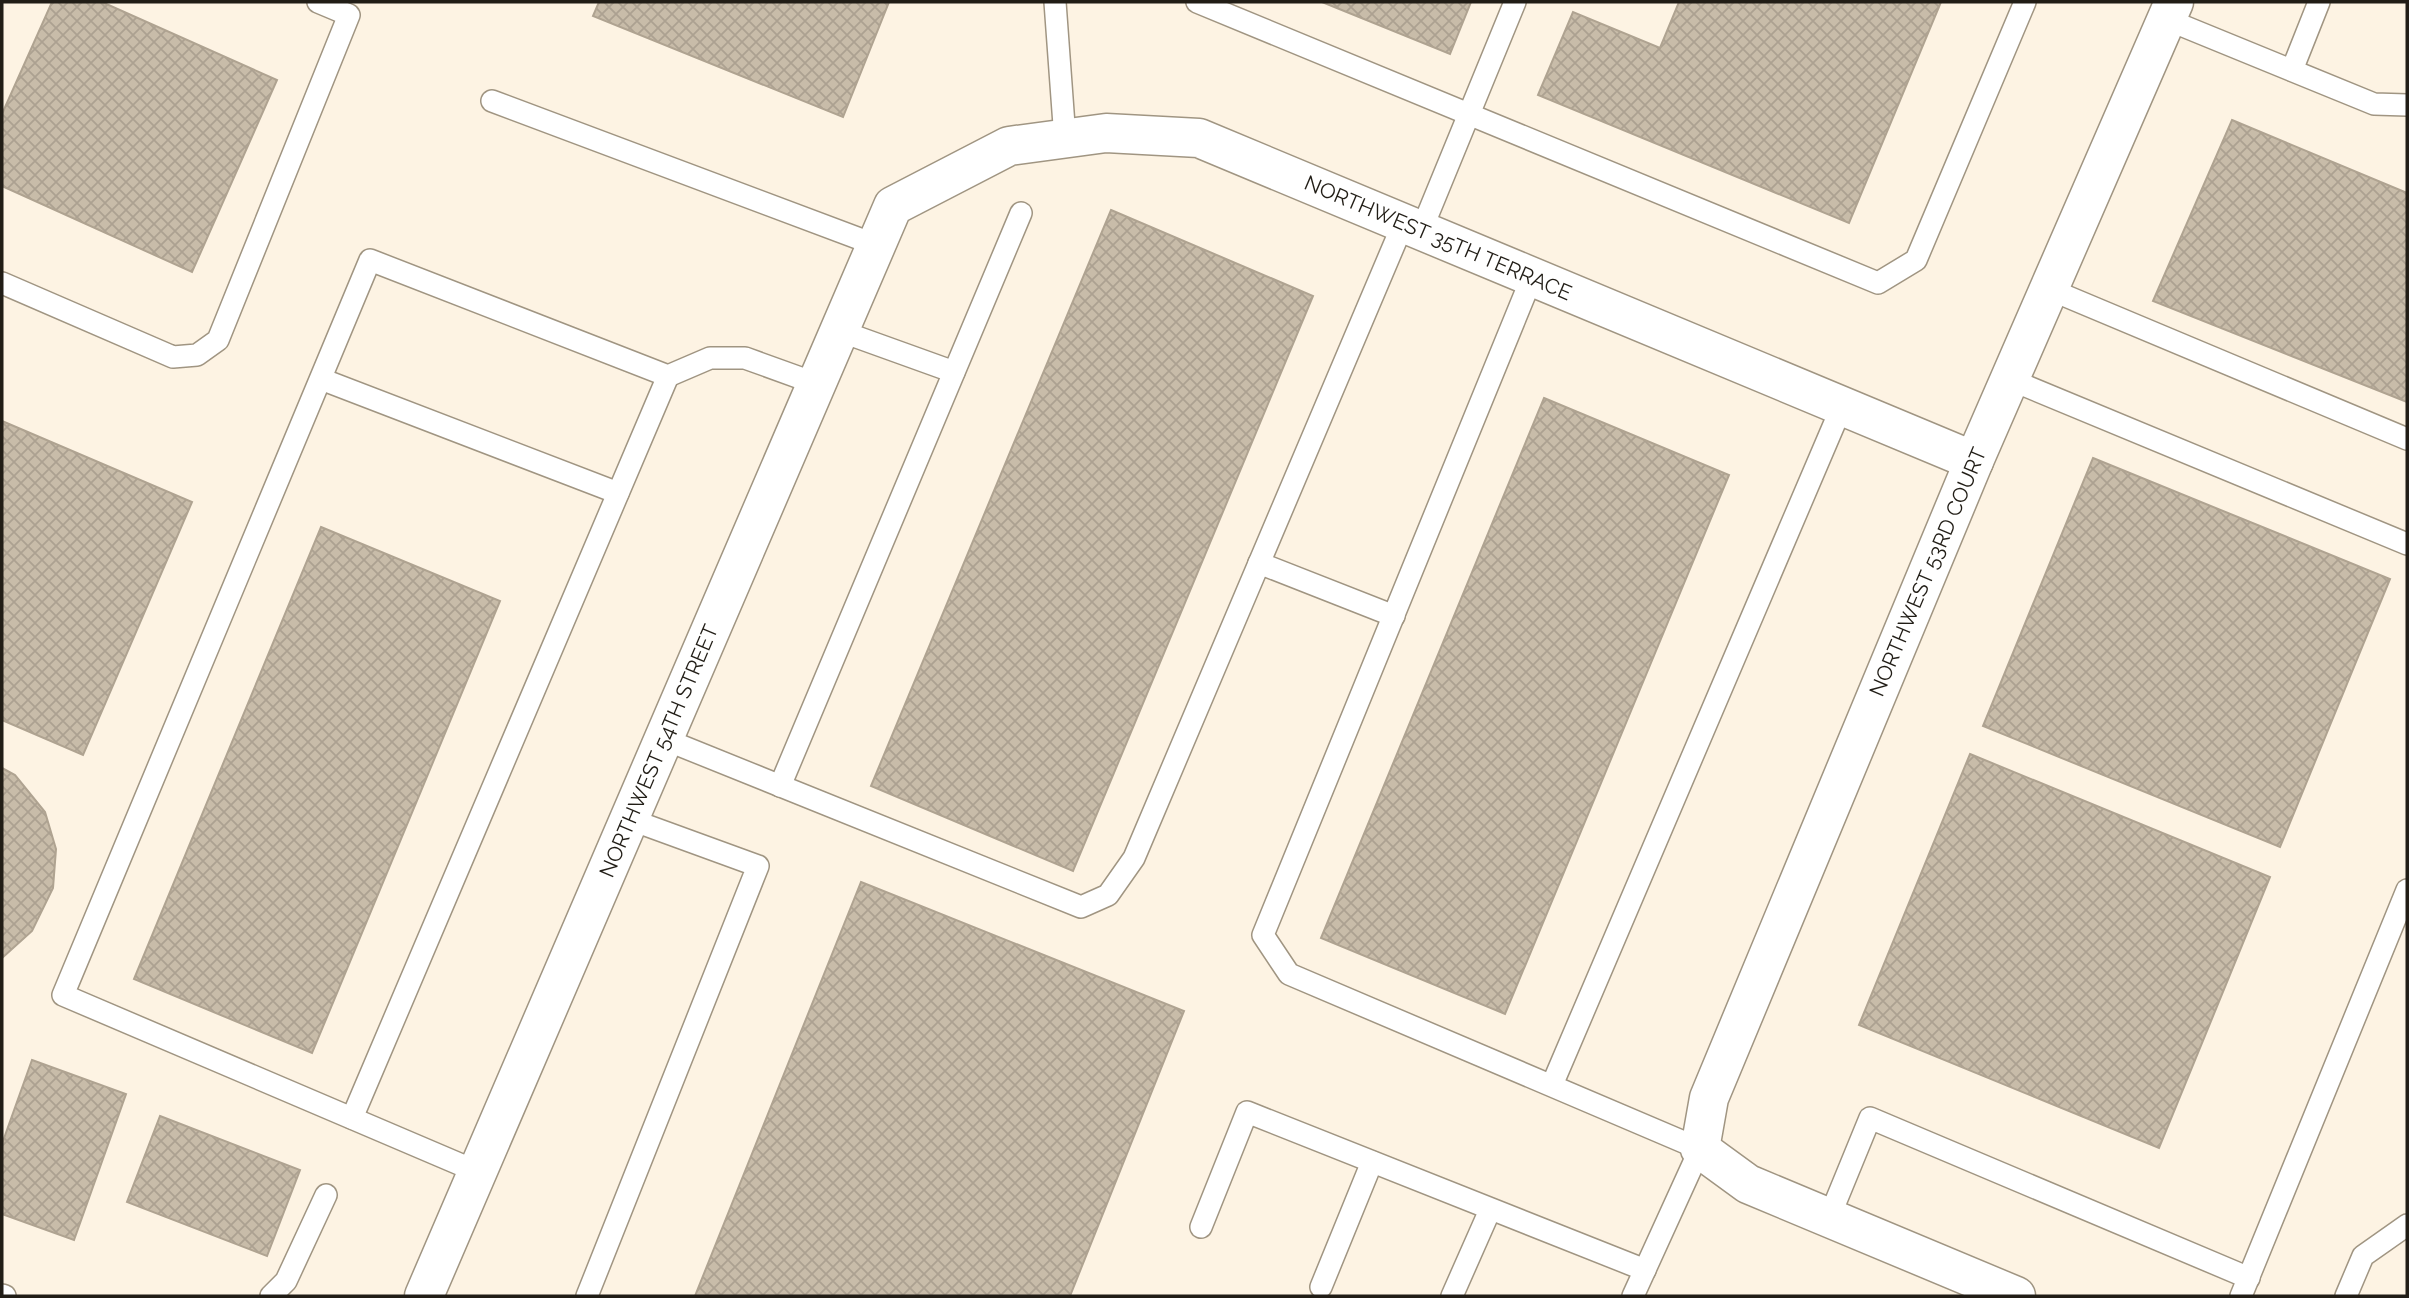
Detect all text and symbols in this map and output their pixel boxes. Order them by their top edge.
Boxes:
street label: NORTHWEST 35TH TERRACE [1301,170,1575,305]
street label: NORTHWEST 53RD COURT [1864,444,1991,700]
street label: NORTHWEST 54TH STREET [594,621,723,881]

